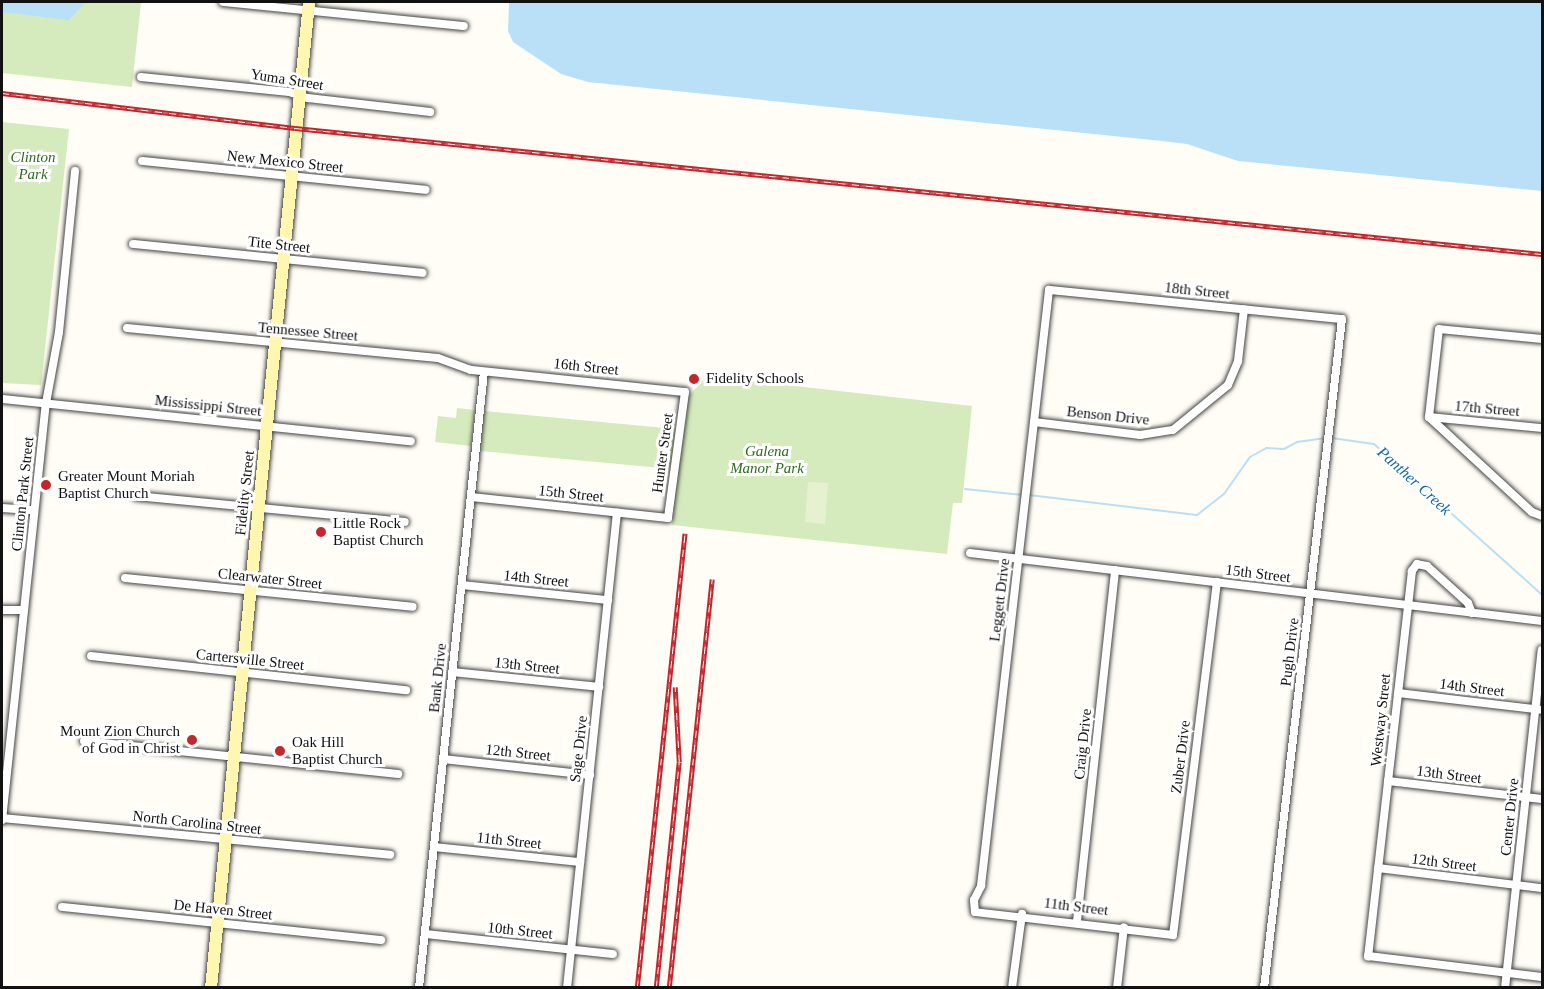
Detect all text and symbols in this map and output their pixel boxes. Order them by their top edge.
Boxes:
street label: Yuma Street [249,65,325,95]
street label: New Mexico Street [226,147,344,177]
park label: Clinton Park [10,148,56,183]
street label: Tite Street [247,233,311,257]
street label: 18th Street [1164,279,1230,303]
street label: Tennessee Street [257,319,359,345]
street label: 16th Street [553,355,619,379]
place label: Fidelity Schools [706,370,804,388]
marker: Fidelity Schools [687,372,701,386]
street label: Mississippi Street [154,391,262,421]
street label: 17th Street [1454,397,1520,421]
street label: Benson Drive [1066,403,1150,429]
street label: Hunter Street [648,412,678,494]
street label: Clinton Park Street [8,436,38,552]
park label: Galena Manor Park [730,442,804,477]
water label: Panther Creek [1373,443,1455,519]
street label: Fidelity Street [232,450,258,536]
place label: Greater Mount Moriah Baptist Church [58,467,195,502]
marker: Greater Mount Moriah Baptist Church [39,478,53,492]
street label: 15th Street [538,482,604,506]
place label: Little Rock Baptist Church [333,514,423,549]
marker: Little Rock Baptist Church [314,525,328,539]
street label: Leggett Drive [986,557,1014,643]
street label: 15th Street [1224,561,1292,587]
street label: Clearwater Street [217,565,323,593]
street label: 14th Street [503,567,569,591]
street label: Pugh Drive [1277,617,1303,687]
street label: Bank Drive [425,642,451,714]
street label: Cartersville Street [195,645,305,675]
street label: 13th Street [494,654,560,678]
street label: Westway Street [1367,673,1395,767]
street label: 14th Street [1438,675,1506,701]
street label: Craig Drive [1070,708,1096,780]
street label: Sage Drive [567,715,591,783]
street label: Zuber Drive [1168,719,1194,795]
place label: Mount Zion Church of God in Christ [60,722,180,757]
marker: Mount Zion Church of God in Christ [185,733,199,747]
place label: Oak Hill Baptist Church [292,733,382,768]
street label: 12th Street [485,741,551,765]
marker: Oak Hill Baptist Church [273,744,287,758]
street label: 13th Street [1415,762,1483,788]
street label: Center Drive [1497,777,1523,857]
street label: North Carolina Street [132,807,262,839]
street label: 11th Street [476,829,542,853]
street label: 12th Street [1410,850,1478,876]
street label: 11th Street [1043,894,1109,920]
street label: De Haven Street [173,896,273,924]
street label: 10th Street [487,919,553,943]

